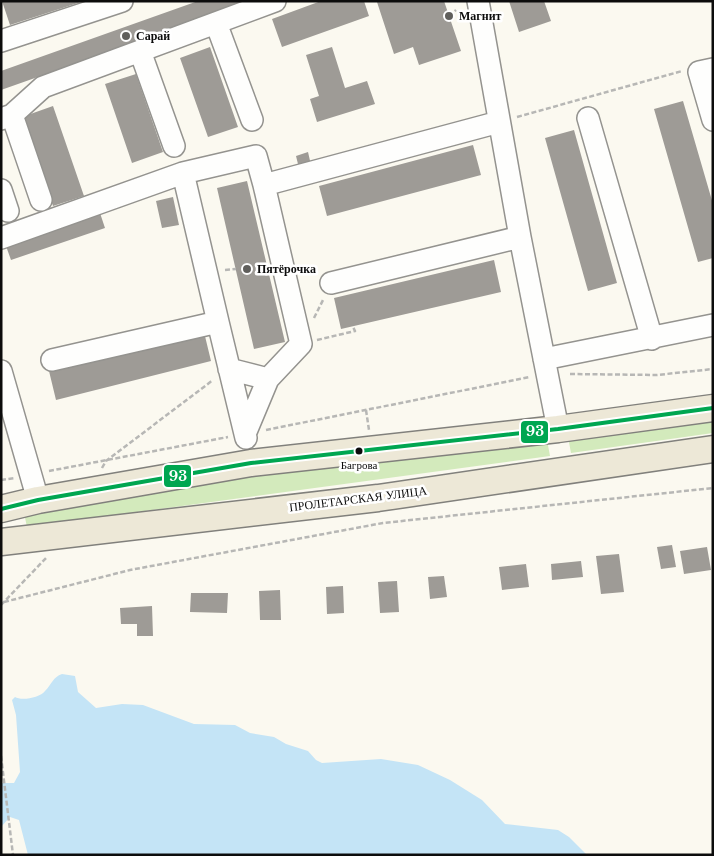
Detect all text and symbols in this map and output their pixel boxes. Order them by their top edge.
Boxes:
place label: Магнит [459,8,502,23]
marker: Магнит [443,10,455,22]
place label: Сарай [136,28,170,43]
marker: Сарай [120,30,132,42]
place label: Пятёрочка [257,261,316,276]
marker: Пятёрочка [241,263,253,275]
line badge: 93 [520,420,549,444]
text: 93 [526,422,544,440]
marker: Багрова [354,446,364,456]
place label: Багрова [341,458,377,472]
line badge: 93 [163,464,192,488]
text: 93 [169,467,187,485]
street label: ПРОЛЕТАРСКАЯ УЛИЦА [288,483,428,514]

